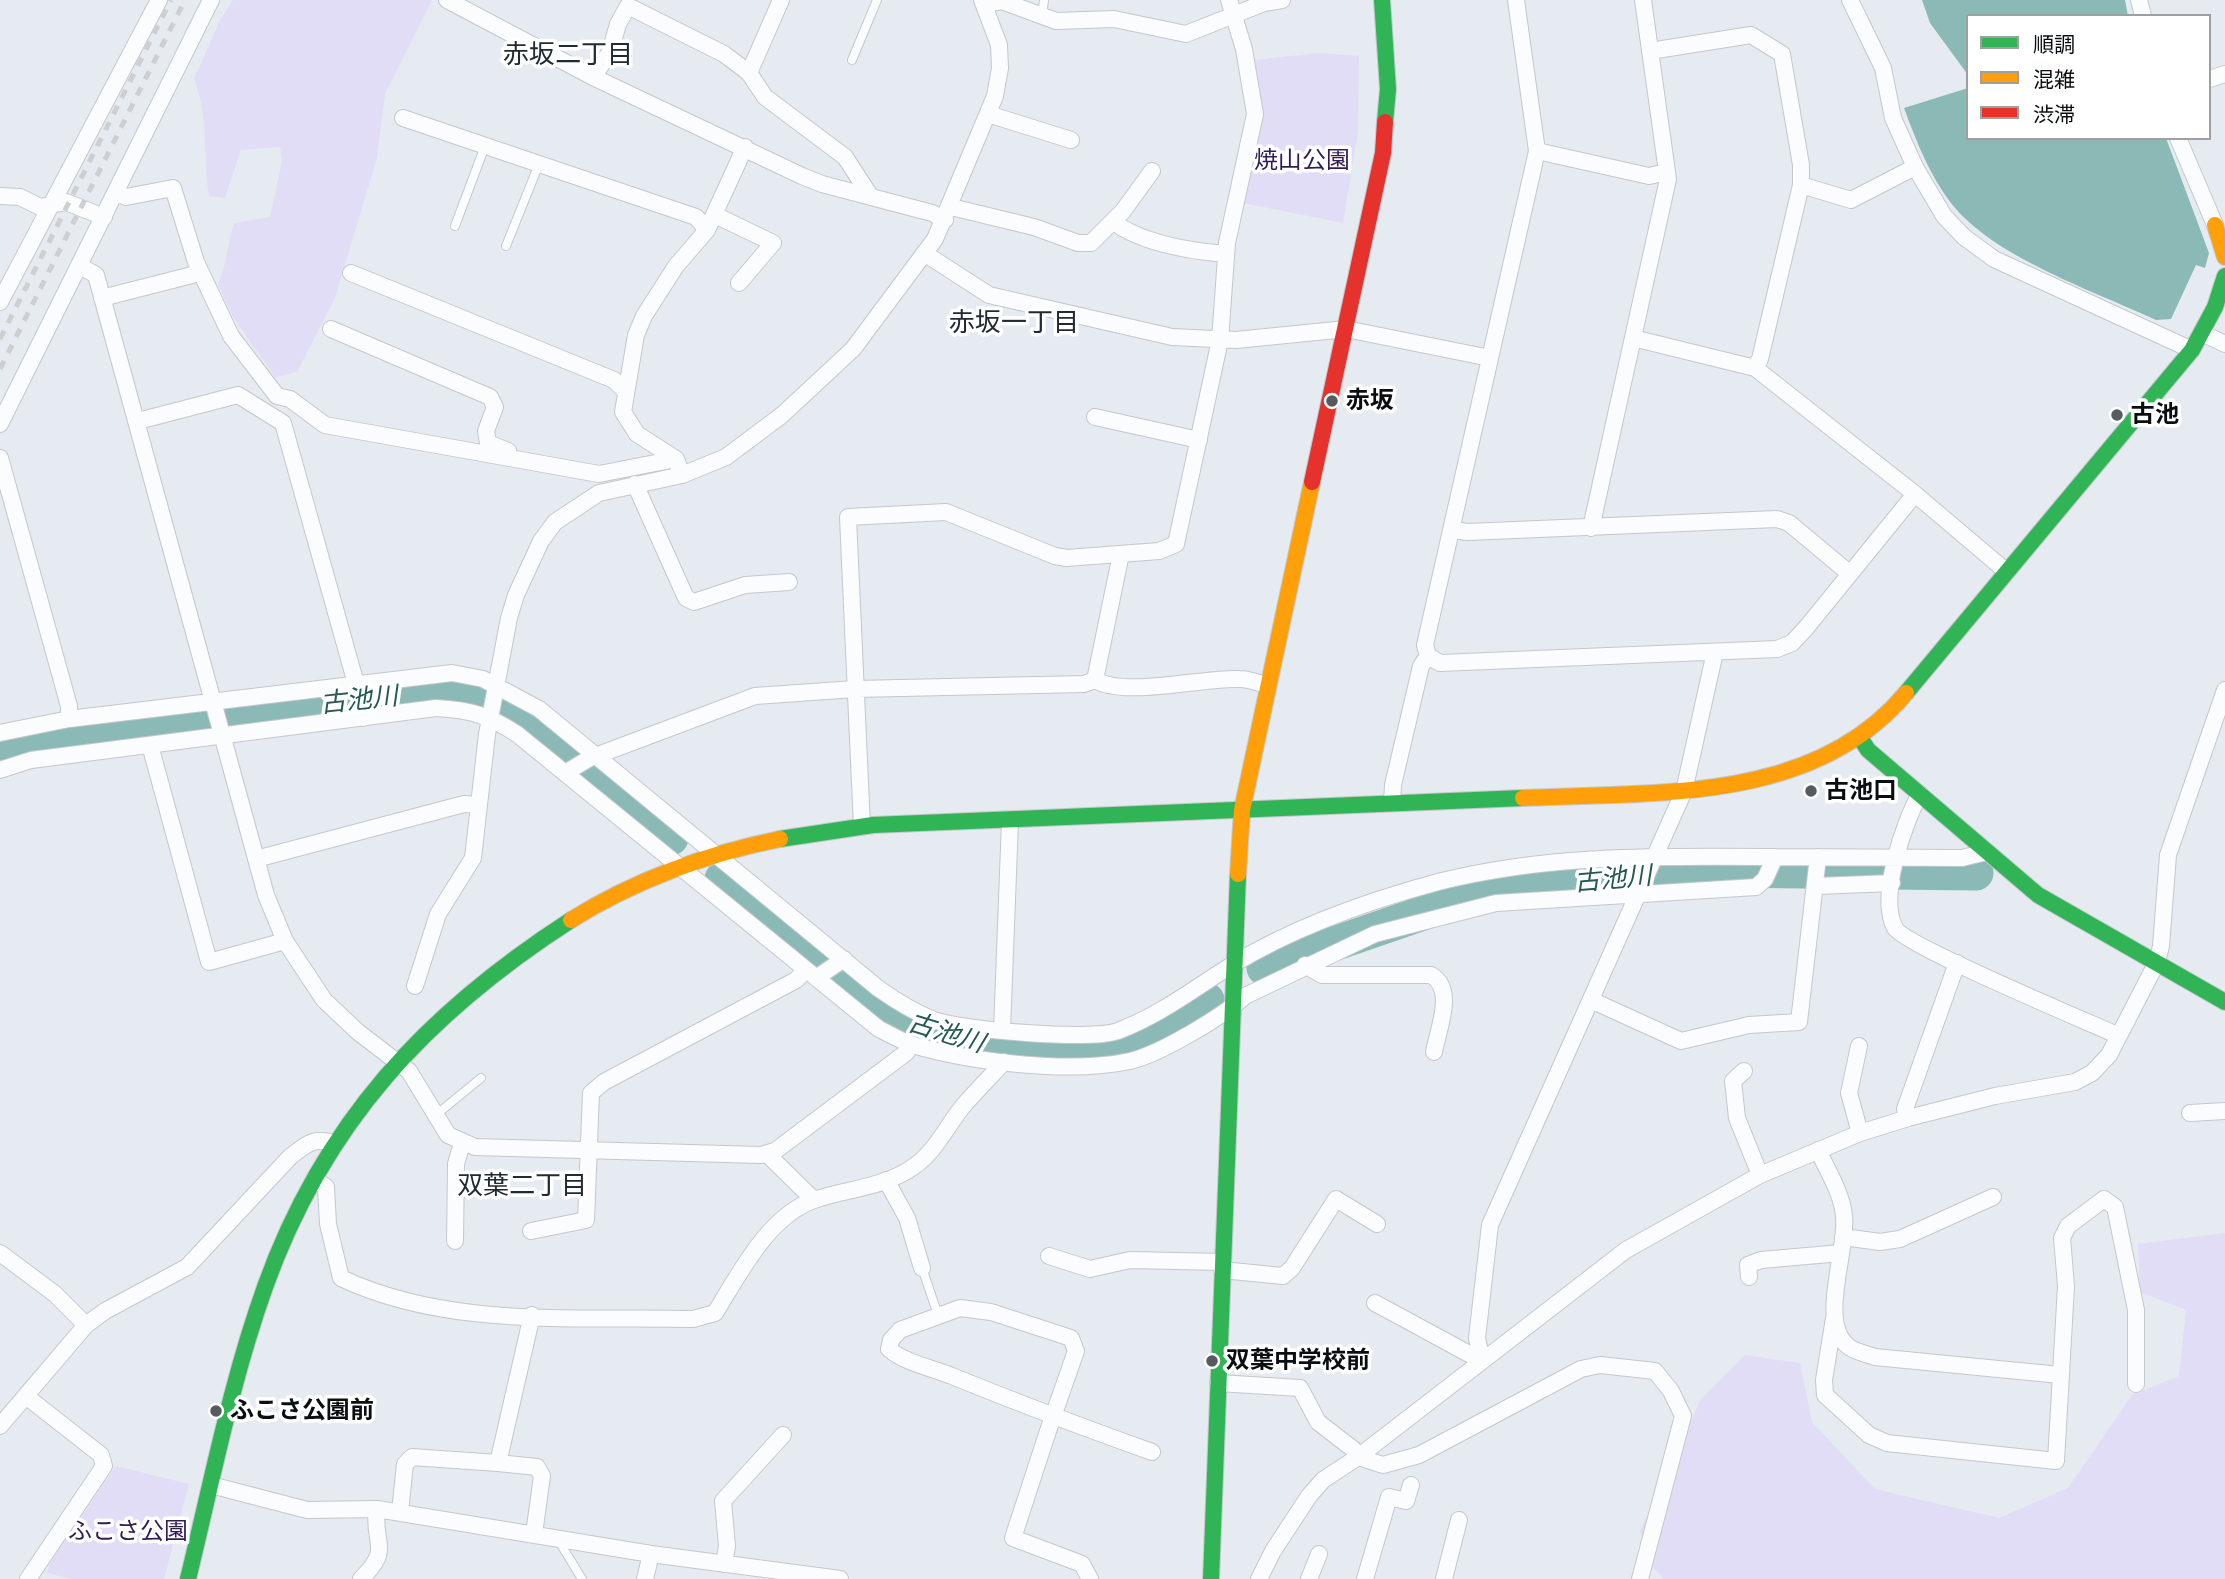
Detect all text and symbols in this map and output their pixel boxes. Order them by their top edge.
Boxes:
legend [1966,14,2211,140]
text: 順調 [2033,32,2075,58]
district label: 赤坂二丁目 [503,40,633,72]
text: 混雑 [2033,67,2075,93]
text: 渋滞 [2033,102,2075,128]
park label: 焼山公園 [1254,147,1350,175]
district label: 赤坂一丁目 [949,308,1079,340]
place label: 赤坂 [1346,387,1394,415]
marker: 赤坂 [1324,393,1340,409]
place label: 古池 [2131,401,2179,429]
marker: 古池 [2109,407,2125,423]
water label: 古池川 [319,681,399,721]
place label: 古池口 [1825,777,1897,805]
marker: 古池口 [1803,783,1819,799]
water label: 古池川 [1573,861,1653,899]
water label: 古池川 [904,1008,988,1060]
district label: 双葉二丁目 [457,1171,587,1203]
place label: 双葉中学校前 [1226,1347,1370,1375]
marker: 双葉中学校前 [1204,1353,1220,1369]
place label: ふこさ公園前 [230,1397,374,1425]
marker: ふこさ公園前 [208,1403,224,1419]
park label: ふこさ公園 [68,1518,188,1546]

